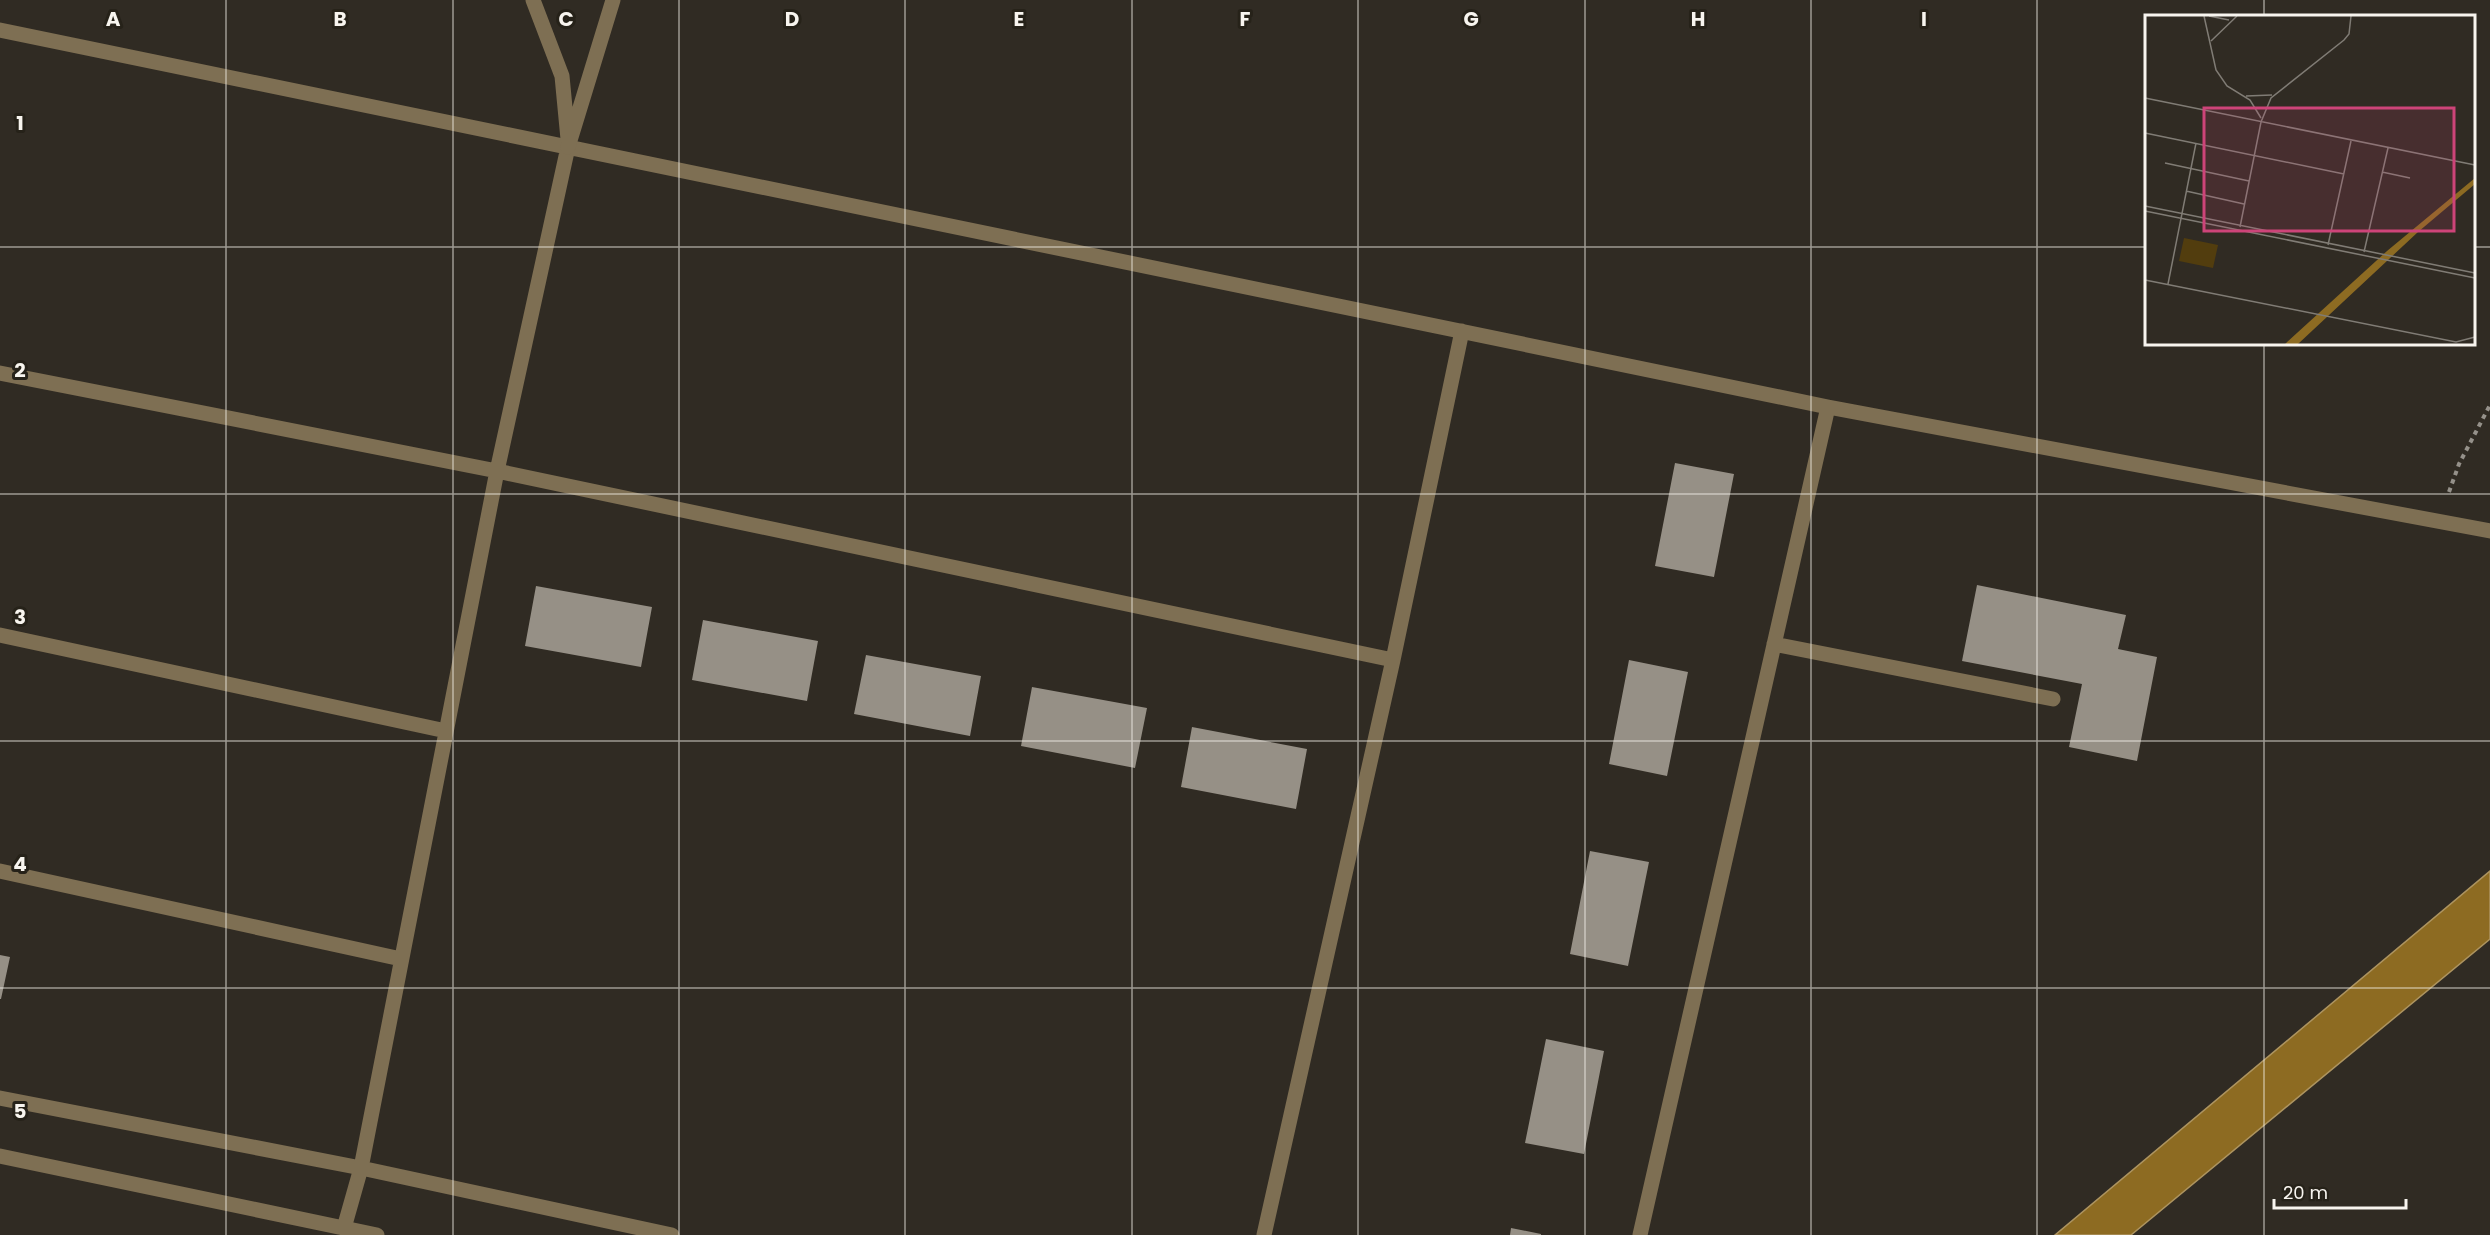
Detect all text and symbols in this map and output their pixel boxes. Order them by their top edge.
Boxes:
text: A [106,5,121,33]
text: B [333,5,347,33]
text: C [558,5,574,33]
text: D [785,5,799,33]
text: E [1014,5,1024,33]
text: F [1240,5,1251,33]
text: G [1463,5,1479,33]
text: H [1691,5,1705,33]
text: I [1921,5,1927,33]
inset map [2145,15,2475,345]
text: 1 [16,109,24,137]
text: 2 [14,356,26,384]
text: 3 [14,603,26,631]
text: 4 [13,850,27,878]
text: 5 [14,1097,27,1125]
scale bar [2274,1172,2406,1210]
text: 20 m [2283,1180,2328,1205]

